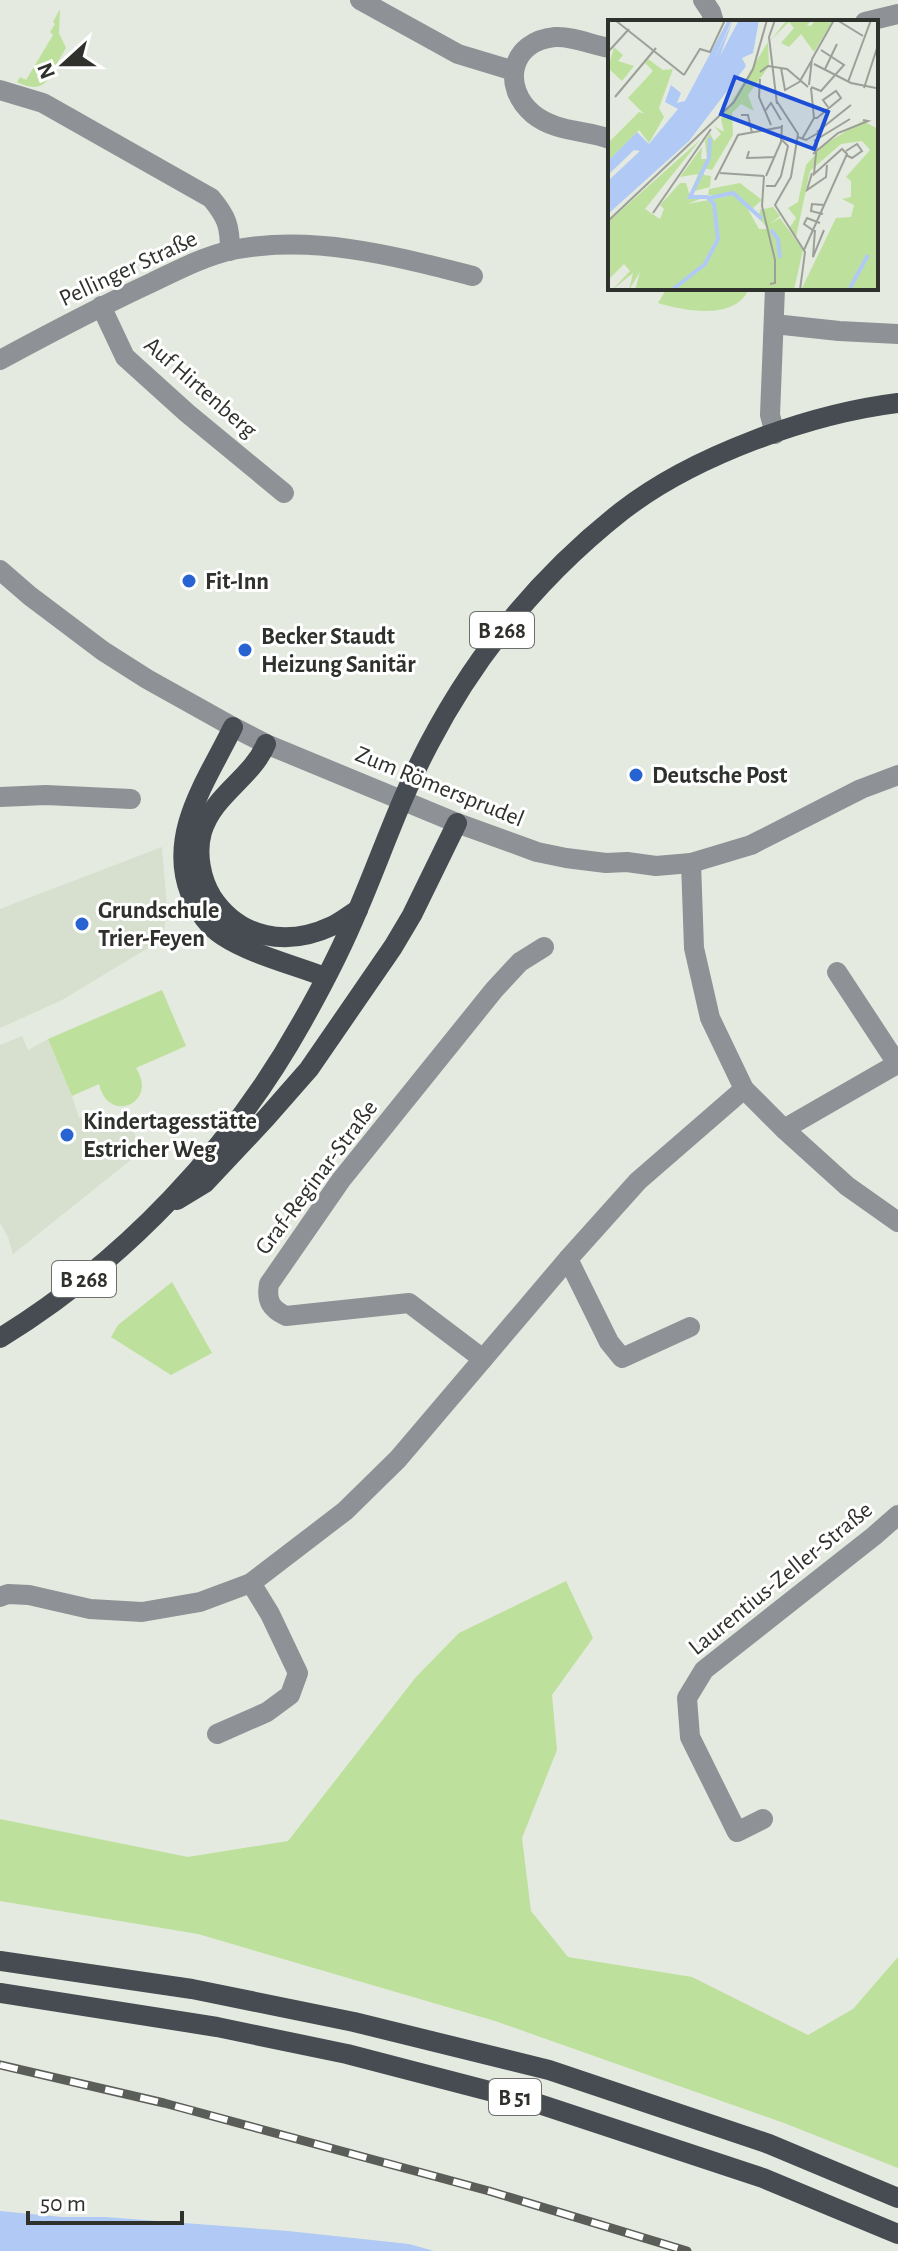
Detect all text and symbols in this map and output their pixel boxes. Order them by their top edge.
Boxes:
inset map [608,20,878,290]
north arrow [24,24,104,104]
text: N [33,60,59,82]
street label: Pellinger Straße [56,227,201,311]
street label: Auf Hirtenberg [140,333,261,443]
place label: Fit-Inn [205,570,269,594]
marker: Fit-Inn [180,572,198,590]
road number: B 268 [470,612,534,648]
place label: Becker Staudt Heizung Sanitär [261,625,416,677]
marker: Becker Staudt Heizung Sanitär [236,641,254,659]
street label: Zum Römersprudel [352,742,527,832]
place label: Deutsche Post [652,764,787,788]
marker: Deutsche Post [627,766,645,784]
place label: Grundschule Trier-Feyen [98,899,219,951]
marker: Grundschule Trier-Feyen [73,915,91,933]
street label: Graf-Reginar-Straße [251,1096,382,1259]
place label: Kindertagesstätte Estricher Weg [83,1110,257,1162]
marker: Kindertagesstätte Estricher Weg [58,1126,76,1144]
road number: B 268 [52,1261,116,1297]
street label: Laurentius-Zeller-Straße [684,1498,877,1660]
road number: B 51 [489,2079,541,2115]
scale bar [28,2175,182,2225]
text: 50 m [40,2192,86,2216]

